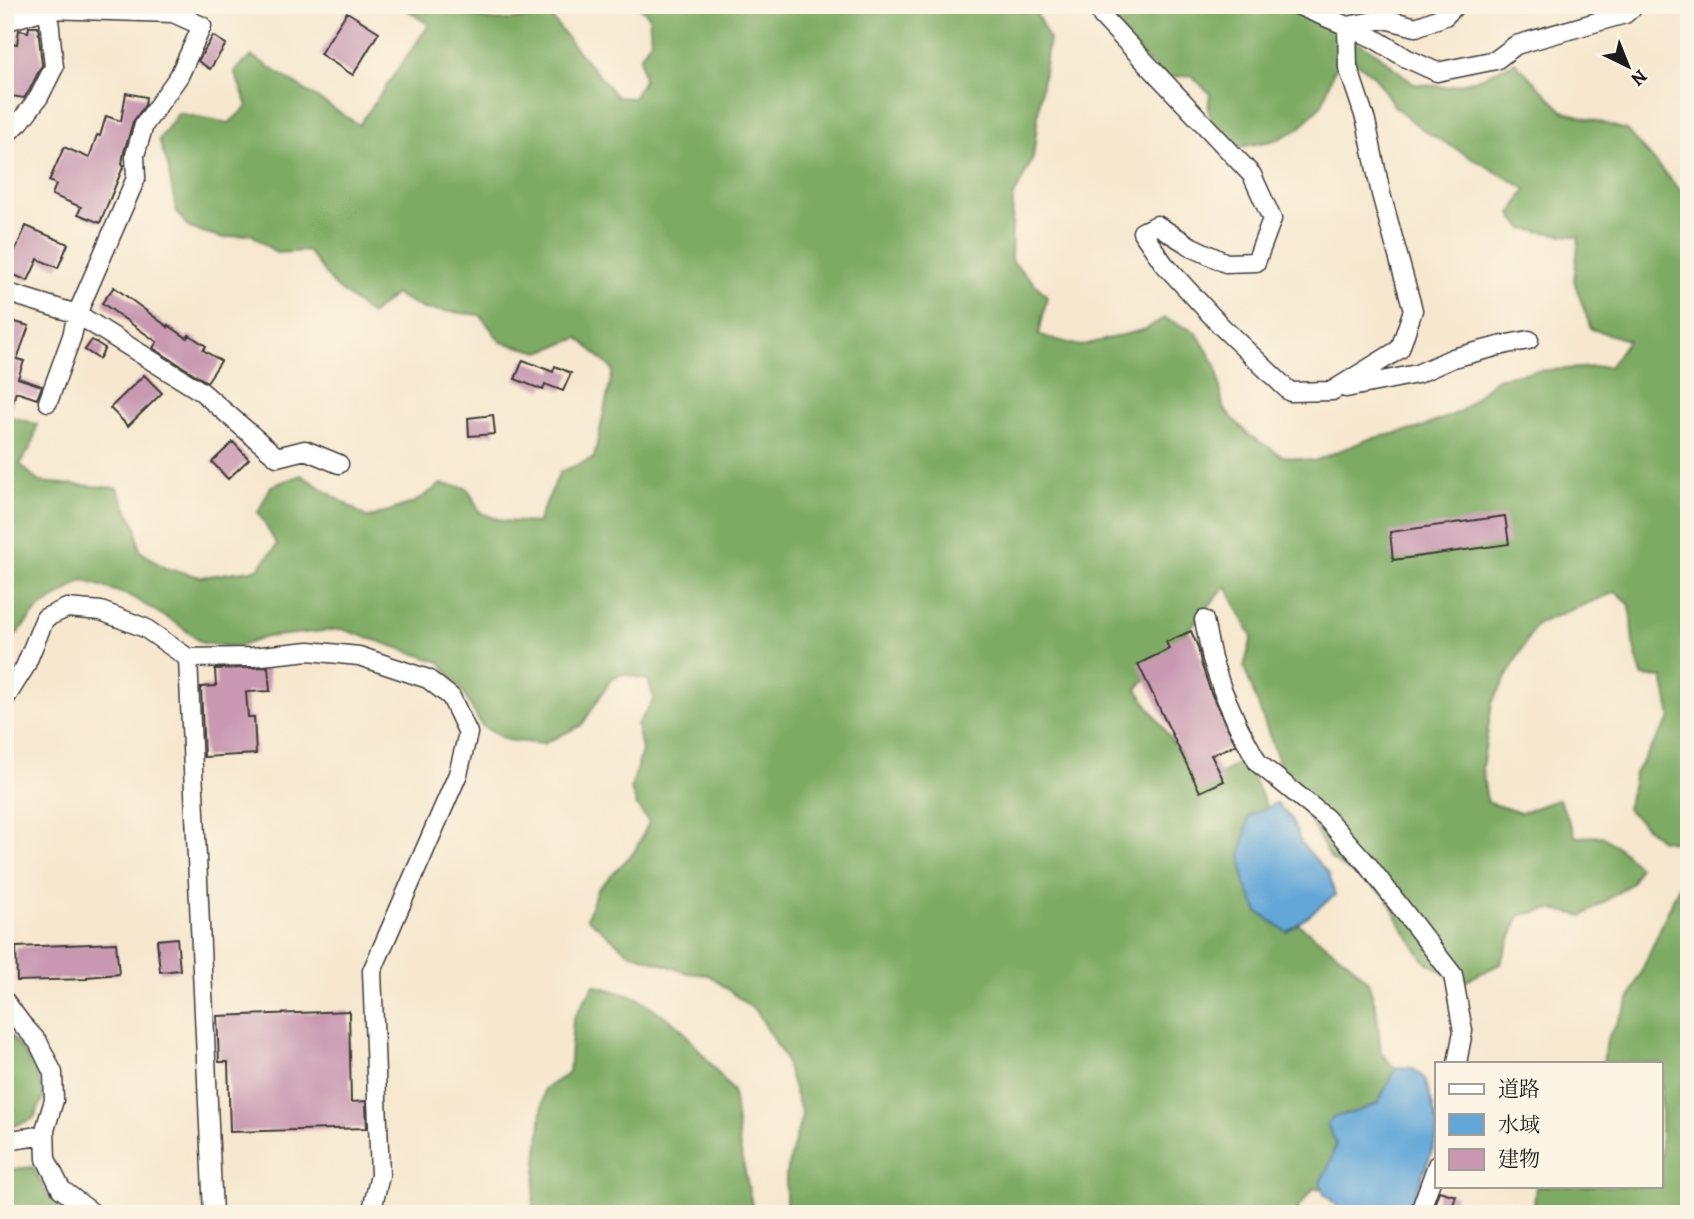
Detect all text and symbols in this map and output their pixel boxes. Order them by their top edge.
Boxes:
north arrow [1592,32,1662,102]
text: N [1625,63,1653,92]
legend [1435,1062,1662,1188]
text: 道路 [1498,1075,1540,1103]
text: 水域 [1498,1111,1540,1139]
text: 建物 [1498,1145,1540,1173]

